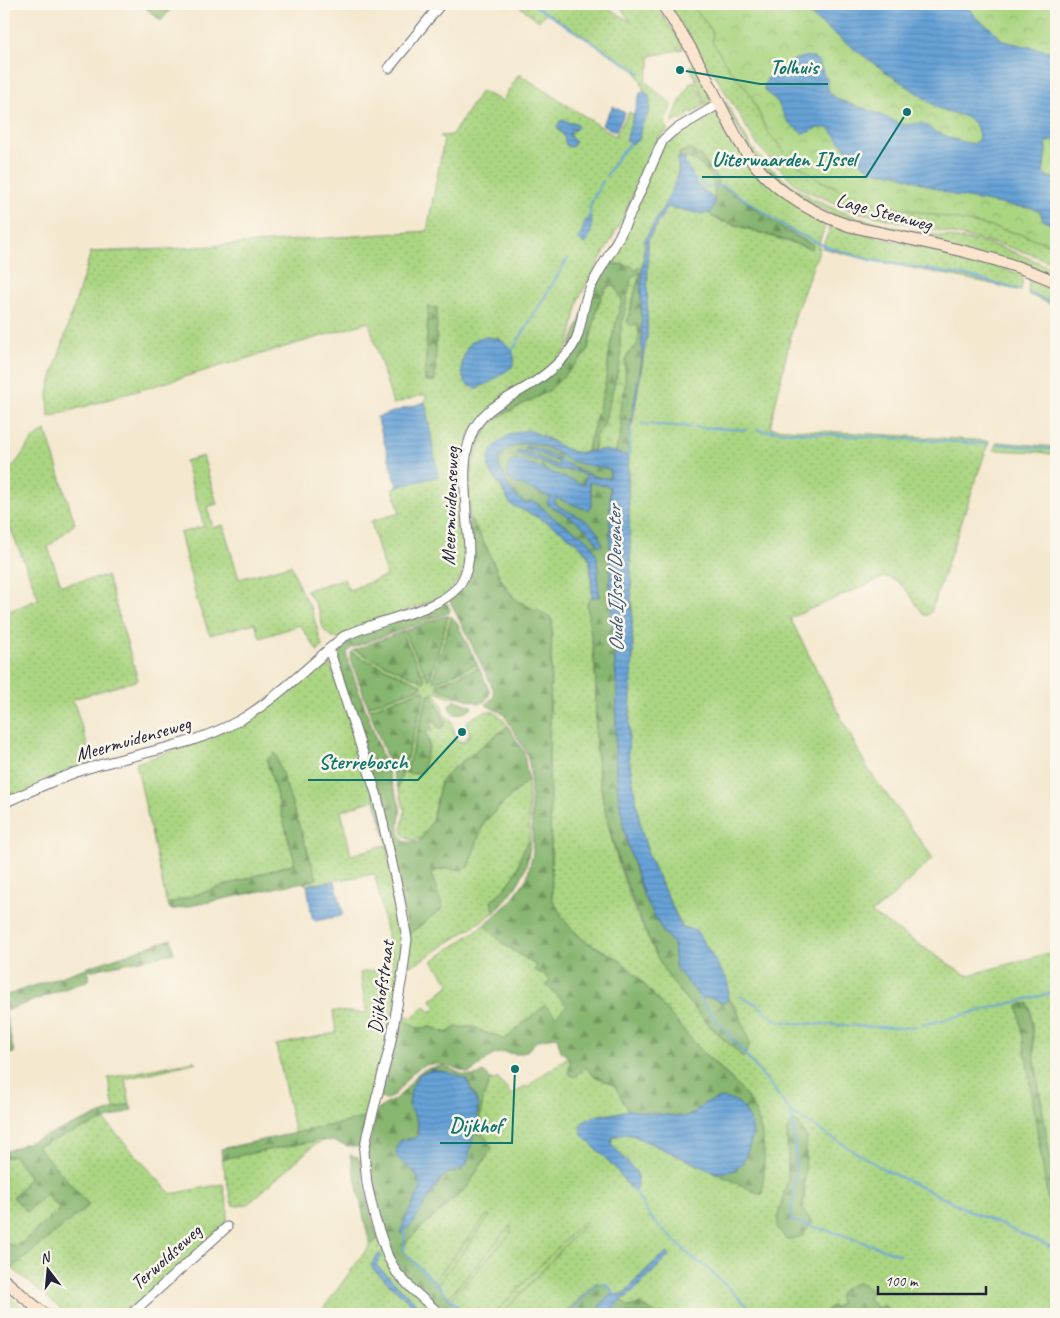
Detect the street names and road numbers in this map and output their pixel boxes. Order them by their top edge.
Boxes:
street label: Lage Steenweg [833,187,936,237]
street label: Meermuidenseweg [435,445,465,566]
street label: Meermuidenseweg [73,710,194,767]
street label: Dijkhofstraat [362,937,400,1035]
street label: Terwoldseweg [125,1218,207,1295]

